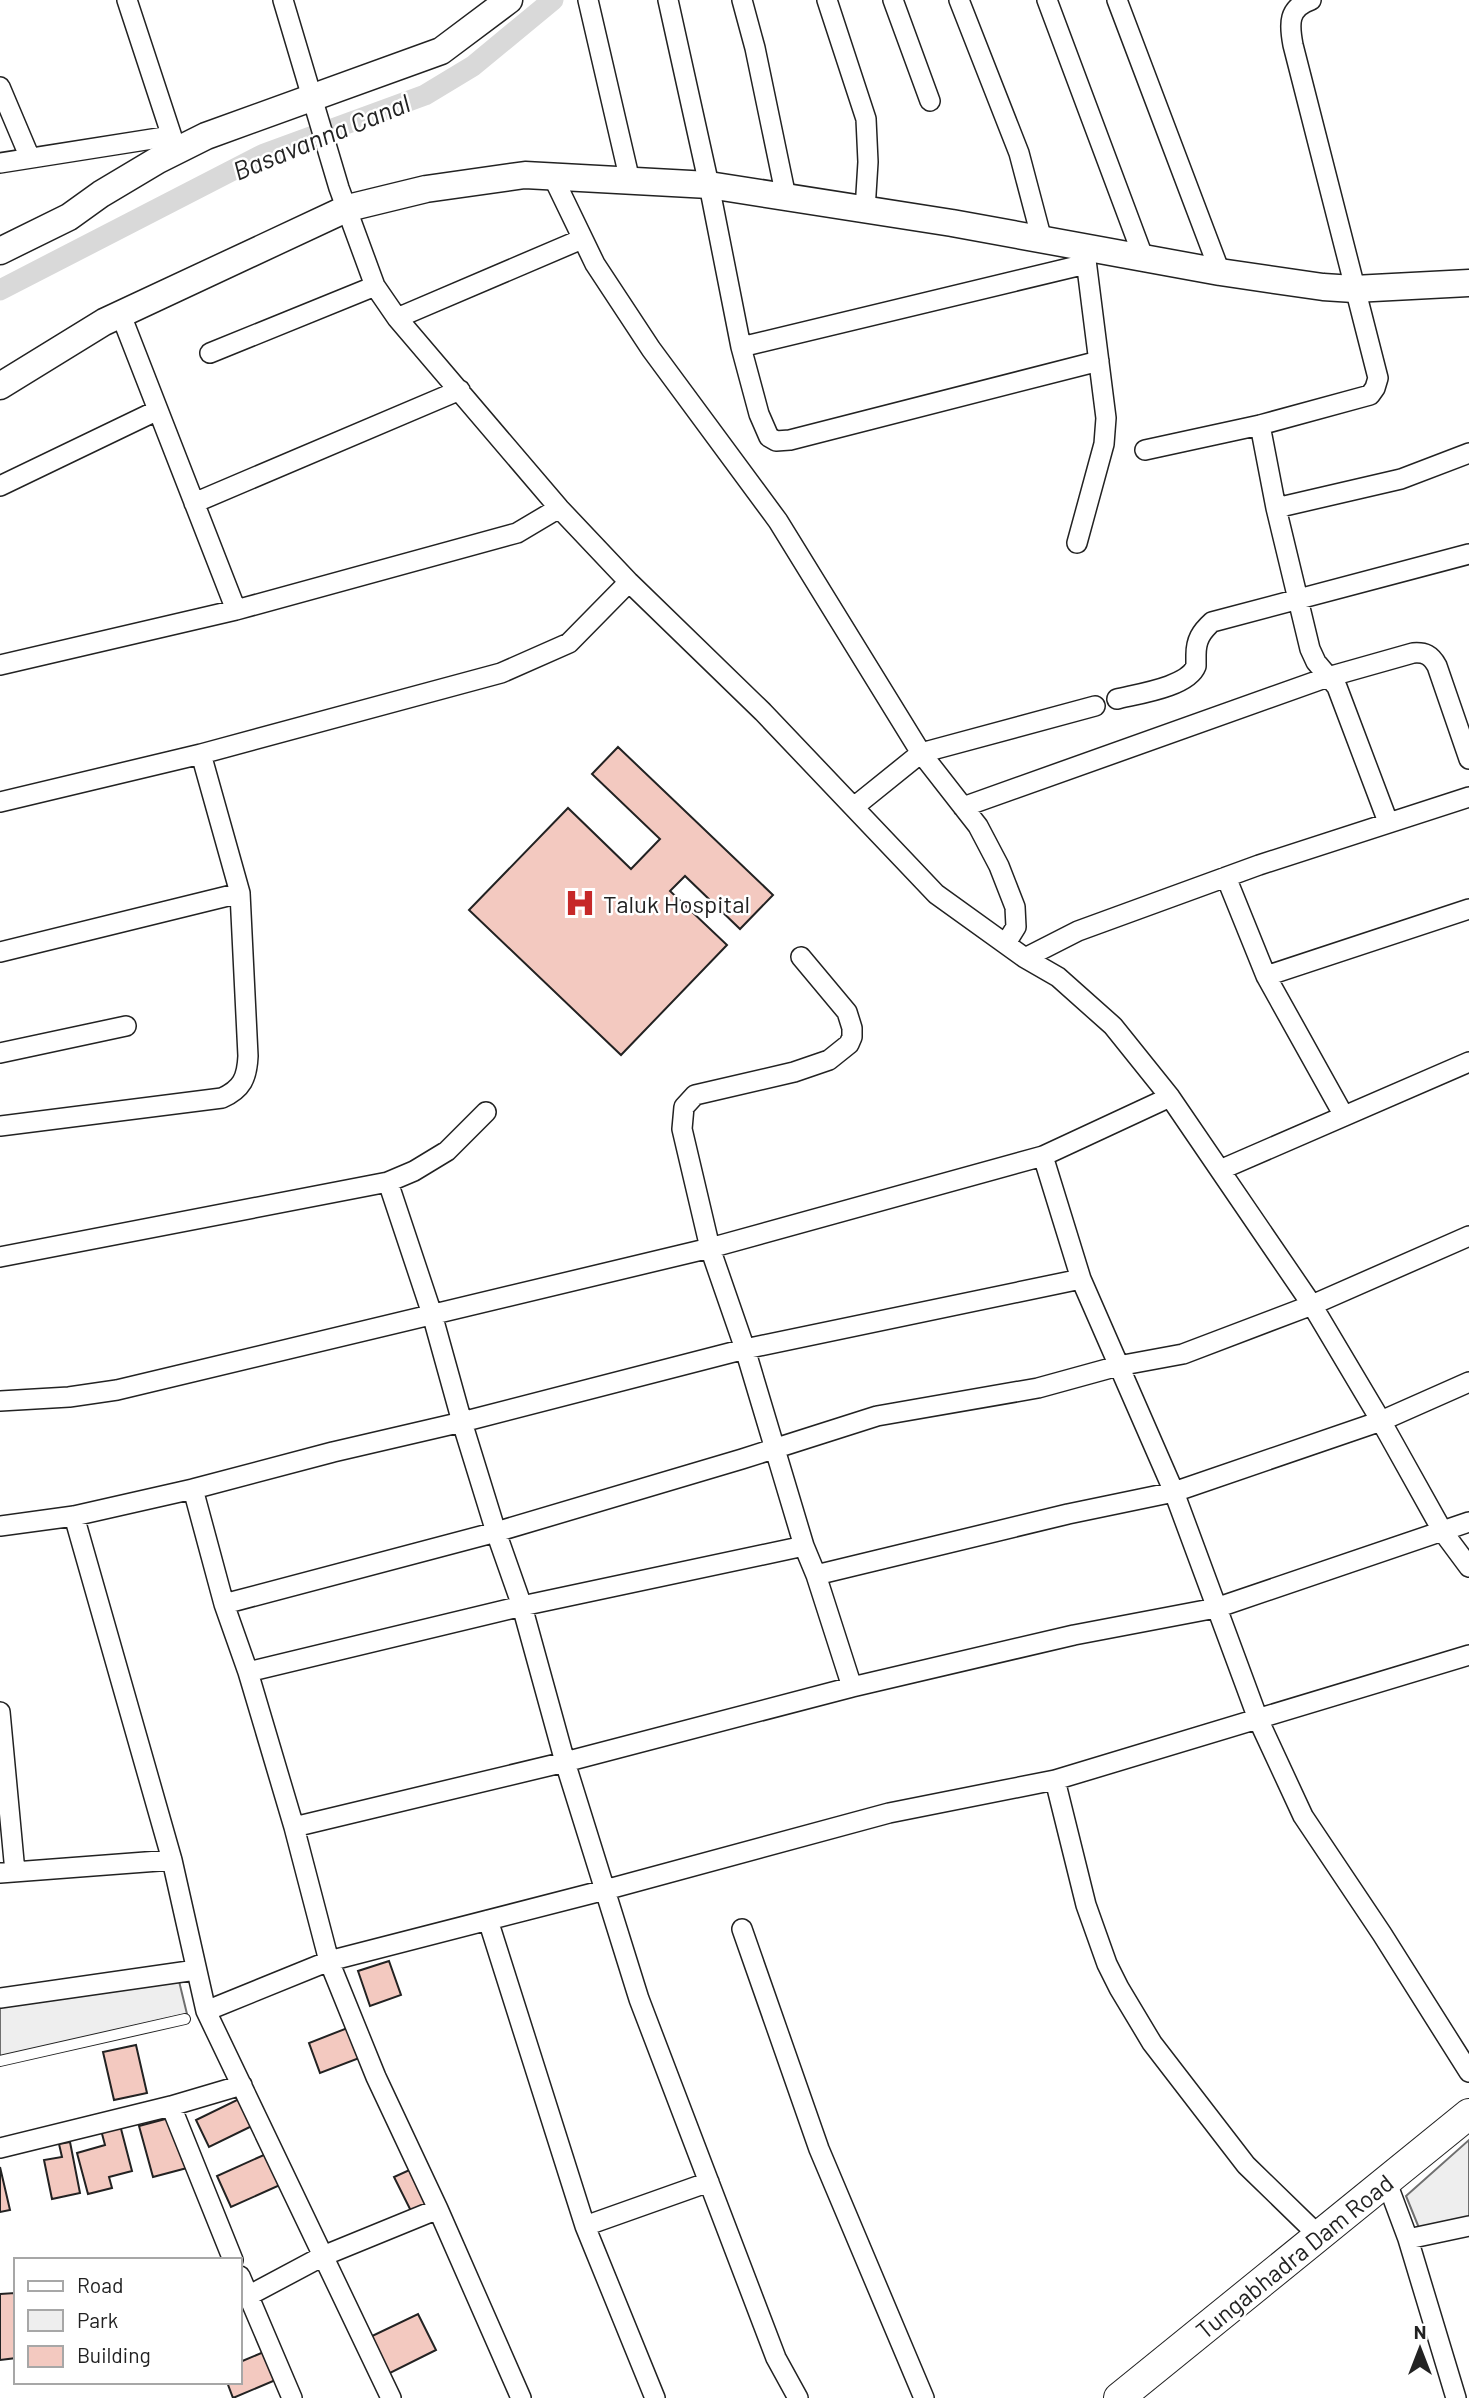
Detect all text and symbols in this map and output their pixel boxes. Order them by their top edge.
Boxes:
water label: Basavanna Canal [228,86,414,186]
hospital icon: Taluk Hospital [563,886,597,920]
place label: Taluk Hospital [603,889,750,918]
street label: Tungabhadra Dam Road [1190,2168,1398,2344]
legend [14,2258,242,2384]
text: Road [77,2272,123,2297]
text: Park [77,2307,118,2332]
north arrow [1385,2314,1455,2384]
text: N [1414,2320,1426,2343]
text: Building [77,2342,151,2367]

